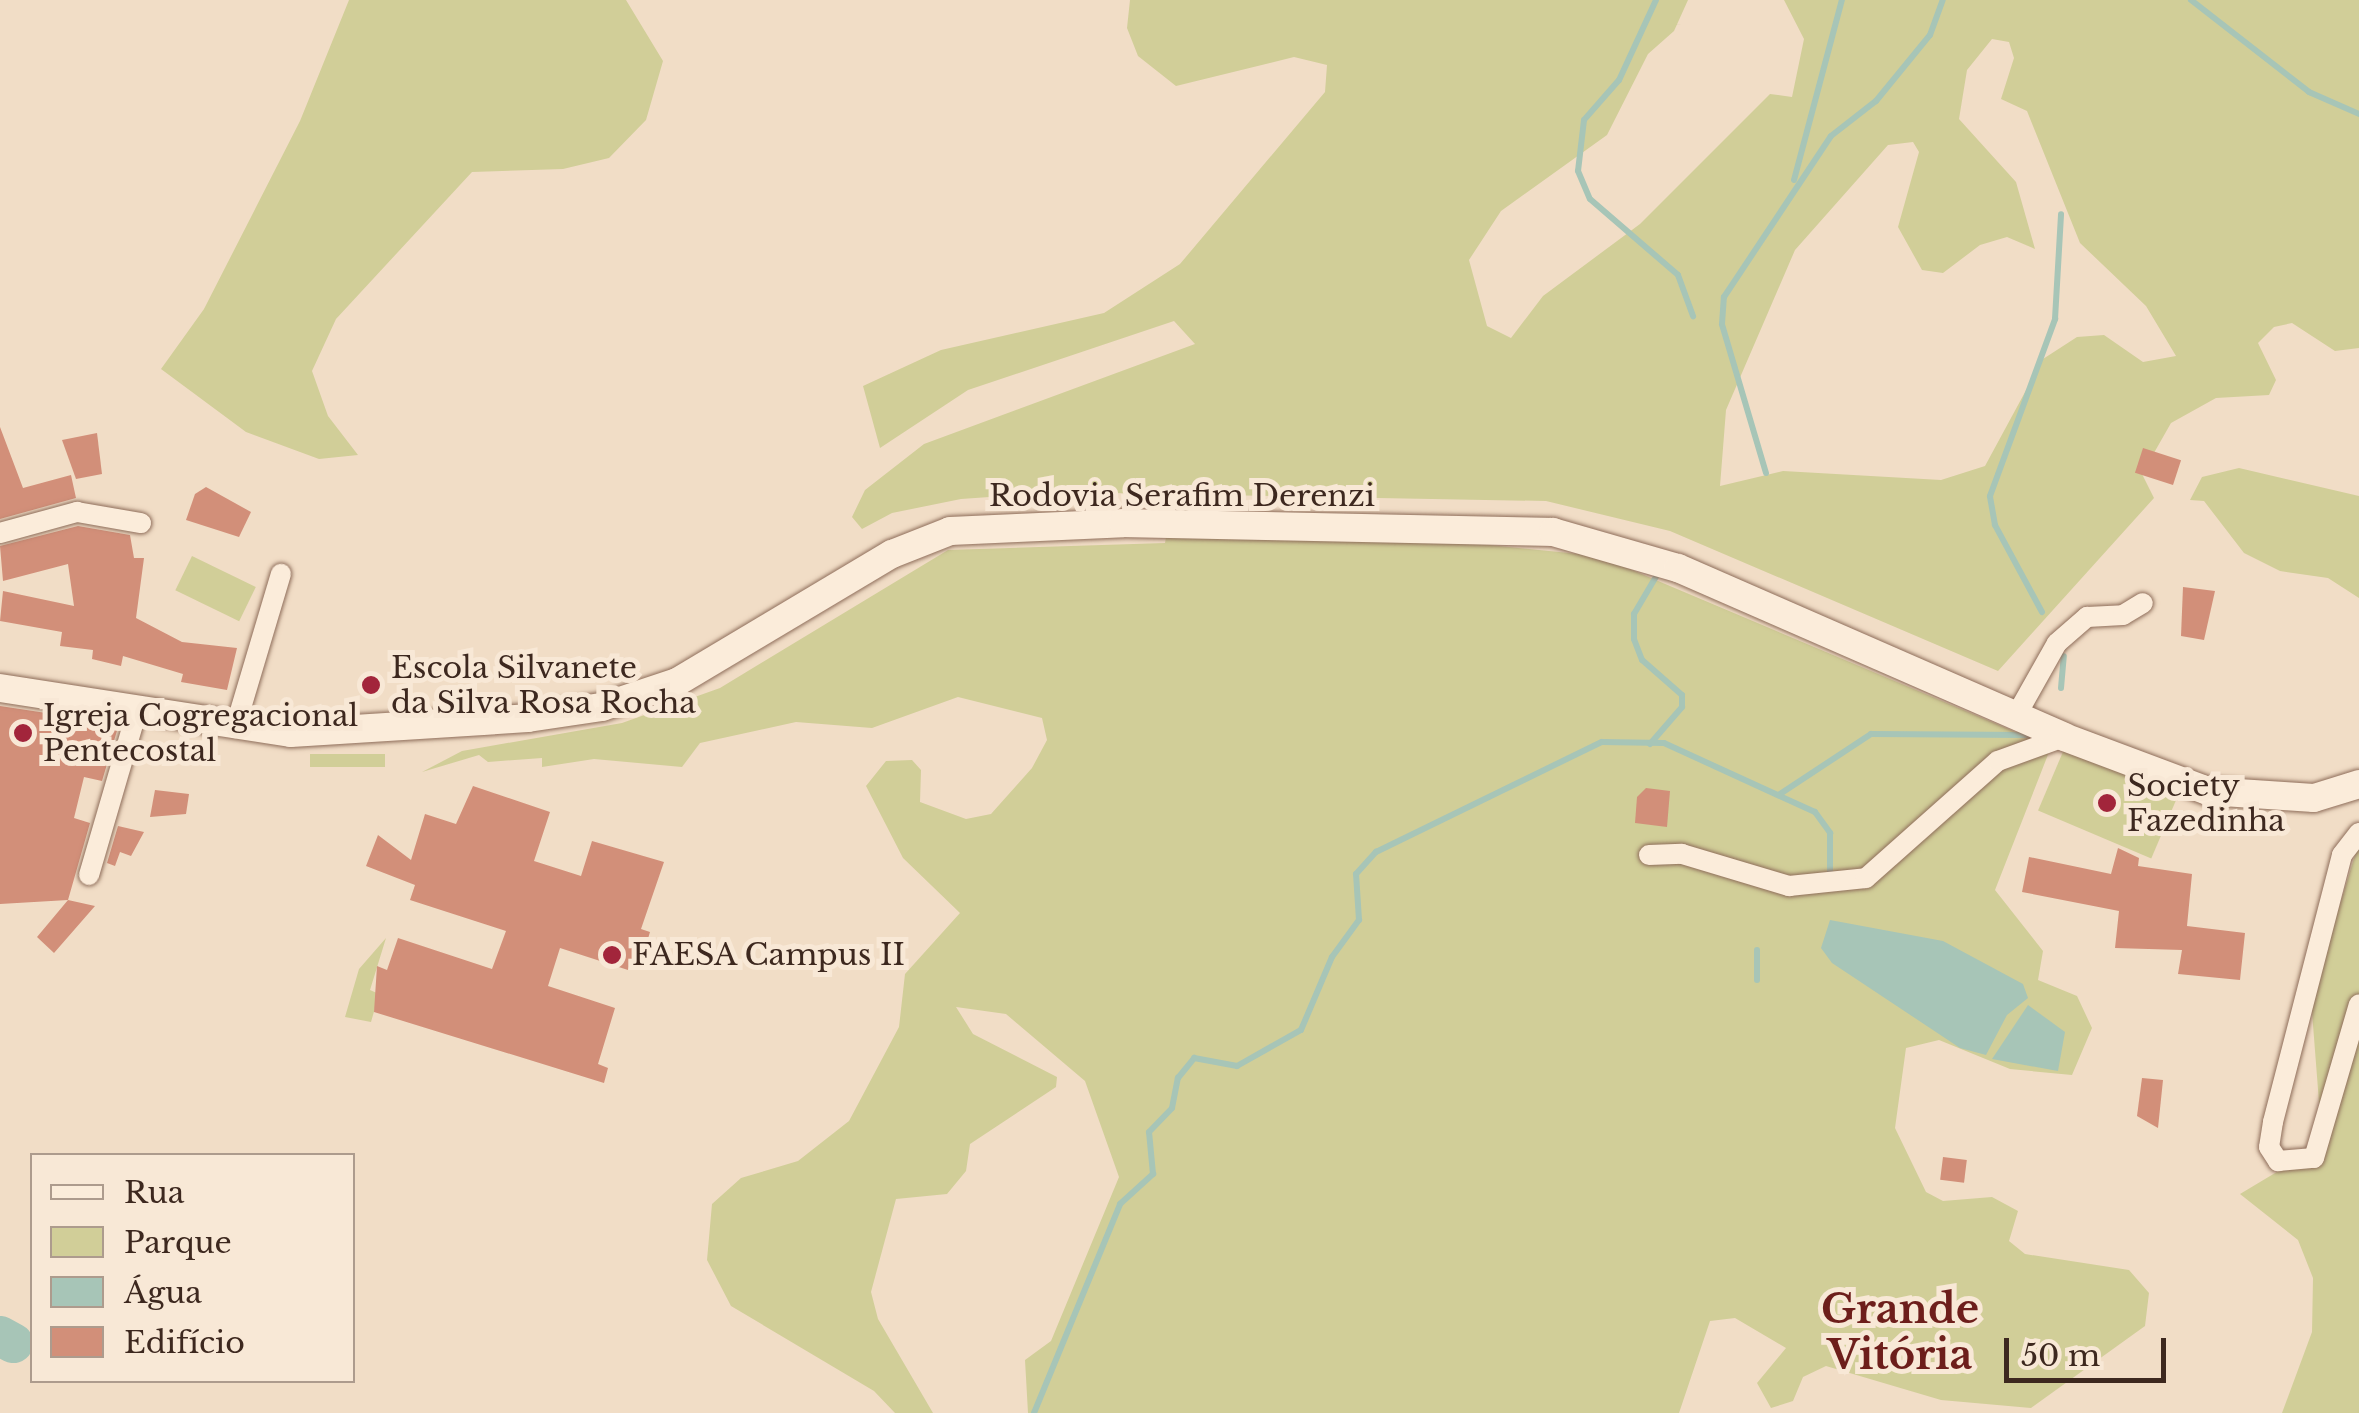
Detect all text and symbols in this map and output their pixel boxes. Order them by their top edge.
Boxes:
street label: Rodovia Serafim Derenzi [989,478,1375,514]
place label: Escola Silvanete da Silva Rosa Rocha [391,650,697,720]
marker: Escola Silvanete da Silva Rosa Rocha [360,674,382,696]
place label: Igreja Cogregacional Pentecostal [43,698,359,768]
marker: Igreja Cogregacional Pentecostal [12,722,34,744]
place label: Society Fazedinha [2127,768,2285,838]
marker: Society Fazedinha [2096,792,2118,814]
place label: FAESA Campus II [632,937,906,973]
marker: FAESA Campus II [601,944,623,966]
legend [30,1153,355,1383]
text: Rua [124,1174,184,1211]
text: Parque [124,1224,232,1261]
text: Água [124,1274,202,1311]
district label: Grande Vitória [1821,1285,1979,1379]
scale bar [2009,1318,2172,1380]
text: Edifício [124,1324,245,1361]
text: 50 m [2021,1337,2100,1374]

